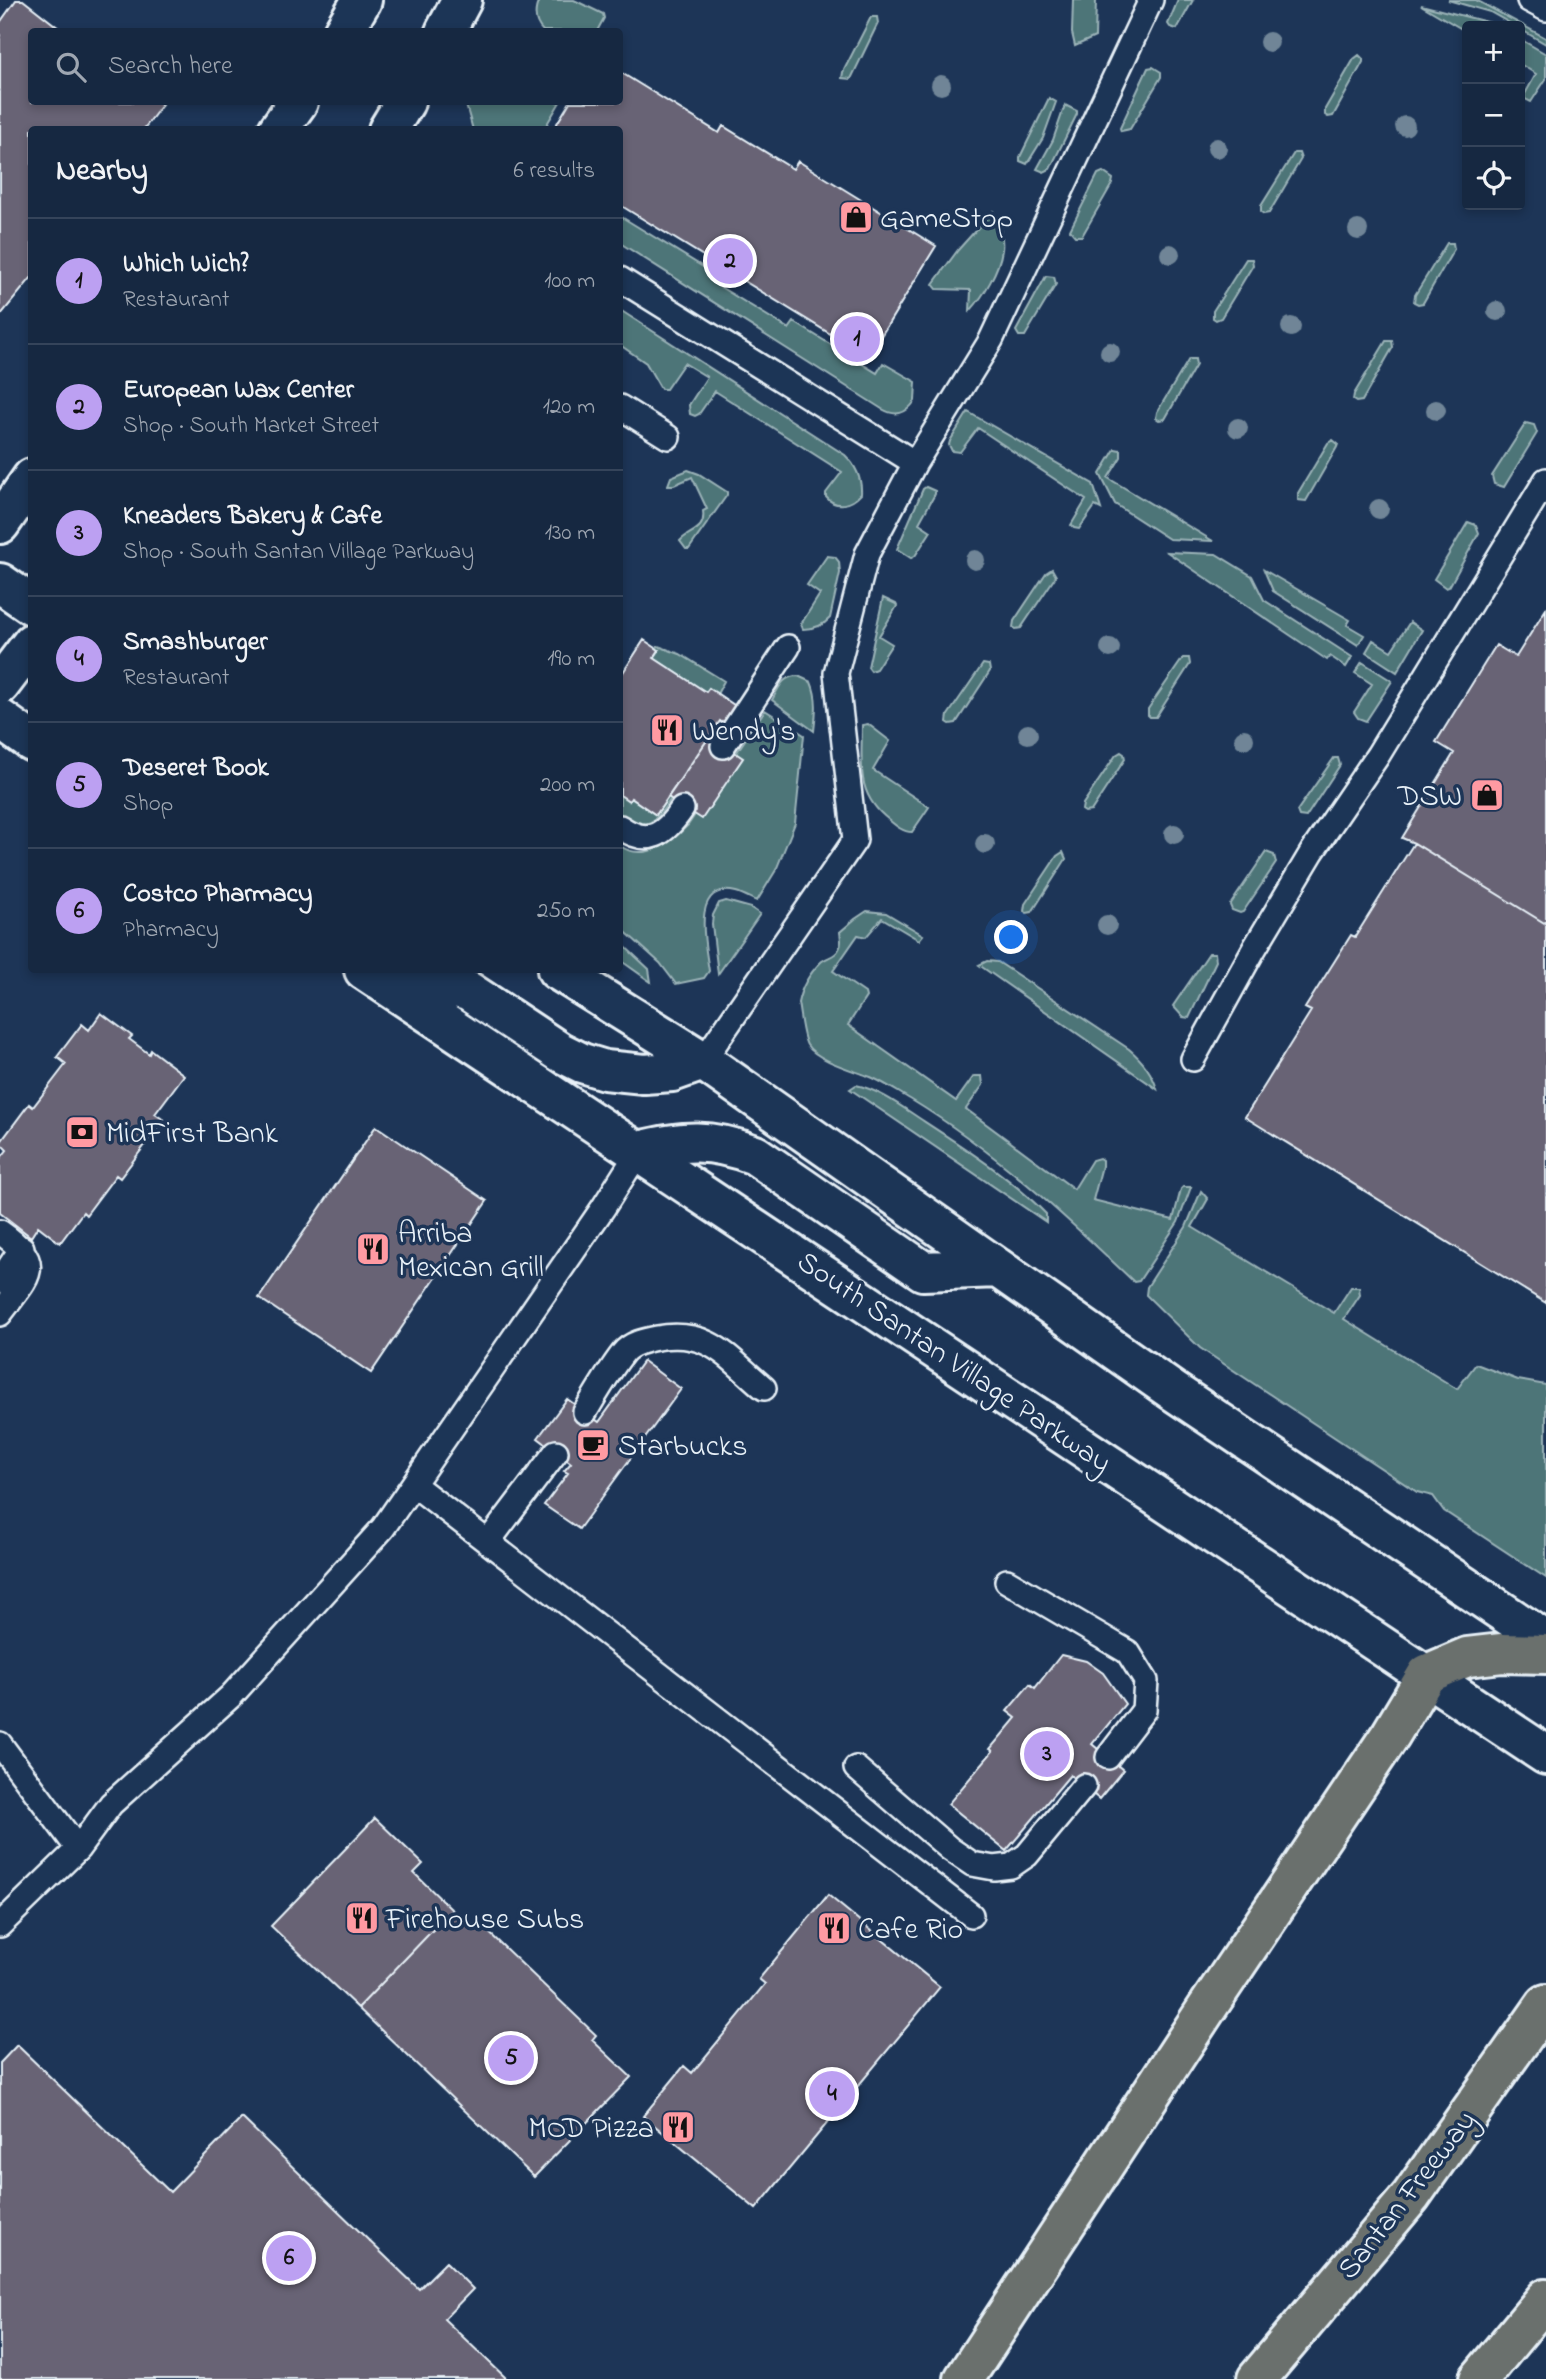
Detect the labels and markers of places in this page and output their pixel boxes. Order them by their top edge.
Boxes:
shop icon: GameStop [837,198,875,236]
place label: GameStop [880,198,1013,242]
pin: 2 [707,235,753,287]
pin: 1 [834,313,880,365]
restaurant icon: Wendy's [648,711,686,749]
place label: Wendy's [692,711,795,755]
place label: DSW [1396,776,1462,820]
shop icon: DSW [1468,776,1506,814]
bank icon: MidFirst Bank [63,1113,101,1151]
place label: MidFirst Bank [106,1113,279,1157]
place label: Arriba Mexican Grill [398,1213,544,1291]
restaurant icon: Arriba Mexican Grill [354,1230,392,1268]
cafe icon: Starbucks [574,1426,612,1464]
place label: Starbucks [618,1426,747,1470]
pin: 3 [1024,1728,1070,1780]
restaurant icon: Firehouse Subs [343,1899,381,1937]
place label: Firehouse Subs [385,1899,584,1943]
restaurant icon: Cafe Rio [815,1909,853,1947]
place label: Cafe Rio [858,1909,963,1953]
pin: 5 [488,2032,534,2084]
pin: 4 [809,2068,855,2120]
place label: MOD Pizza [528,2108,654,2152]
restaurant icon: MOD Pizza [659,2108,697,2146]
pin: 6 [266,2232,312,2284]

